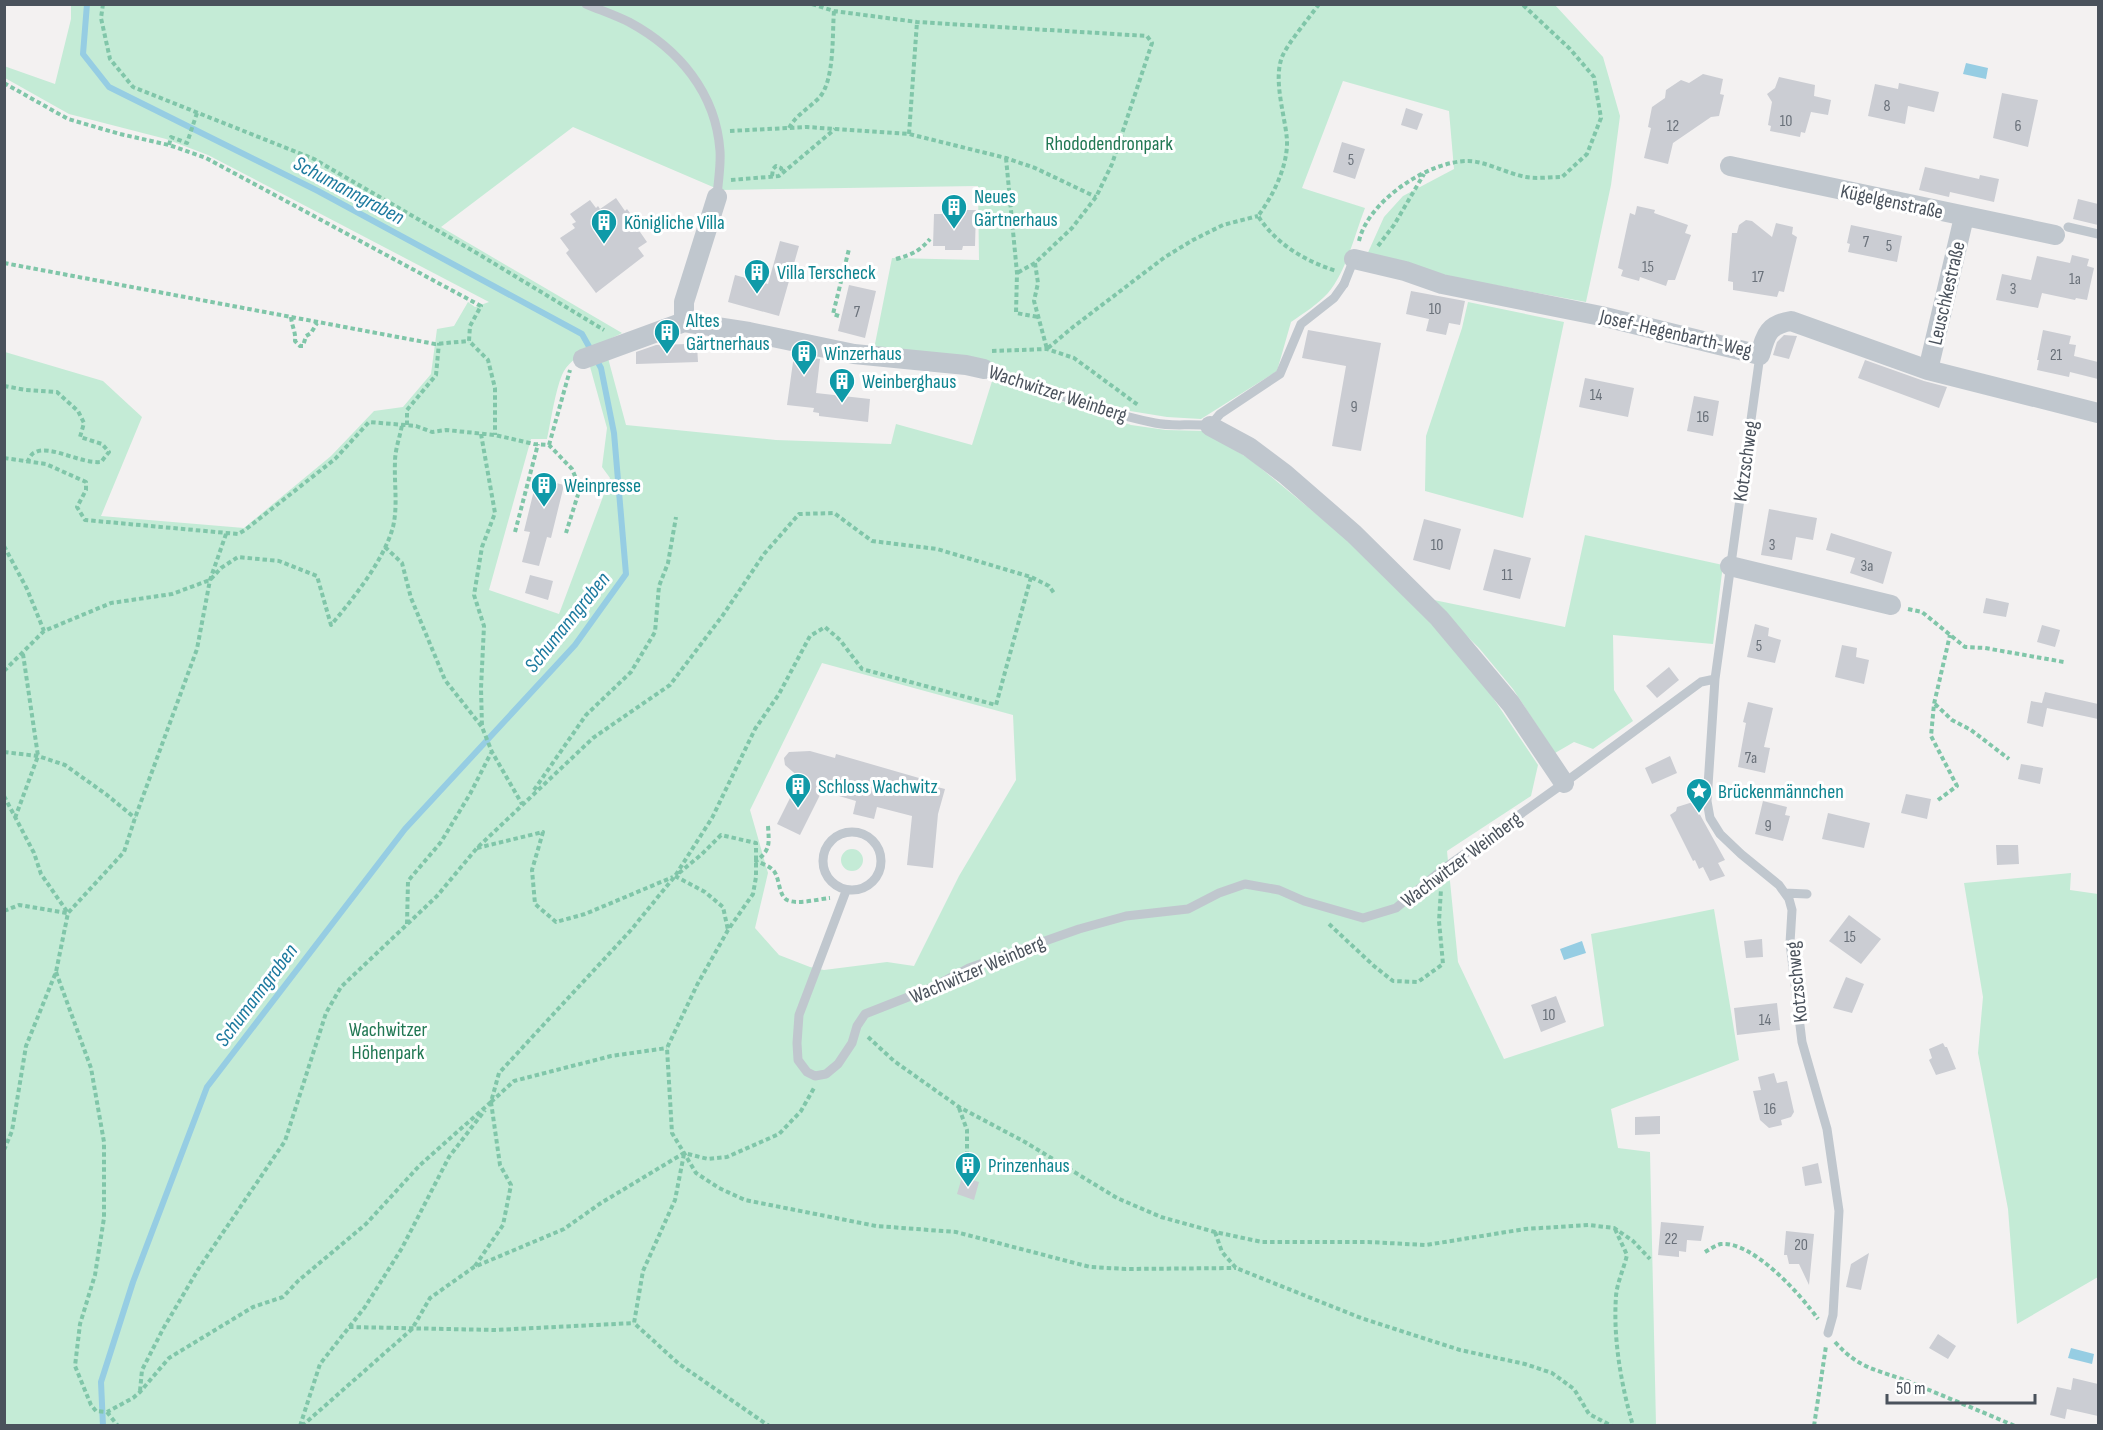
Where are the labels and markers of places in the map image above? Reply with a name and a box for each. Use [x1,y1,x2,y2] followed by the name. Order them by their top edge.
[974,185,1058,232] place label: Neues Gärtnerhaus
[939,192,969,230] building icon: Neues Gärtnerhaus
[589,207,619,245] building icon: Königliche Villa
[624,211,725,235] place label: Königliche Villa
[742,257,772,295] building icon: Villa Terscheck
[777,261,876,285] place label: Villa Terscheck
[685,309,770,356] place label: Altes Gärtnerhaus
[652,317,682,355] building icon: Altes Gärtnerhaus
[789,338,819,376] building icon: Winzerhaus
[824,342,902,366] place label: Winzerhaus
[827,366,857,404] building icon: Weinberghaus
[862,370,956,394] place label: Weinberghaus
[529,470,559,508] building icon: Weinpresse
[564,474,641,498] place label: Weinpresse
[783,771,813,809] building icon: Schloss Wachwitz
[818,775,938,799] place label: Schloss Wachwitz
[1684,776,1714,814] place icon: Brückenmännchen
[1718,780,1844,804] place label: Brückenmännchen
[953,1150,983,1188] building icon: Prinzenhaus
[988,1154,1070,1178] place label: Prinzenhaus

